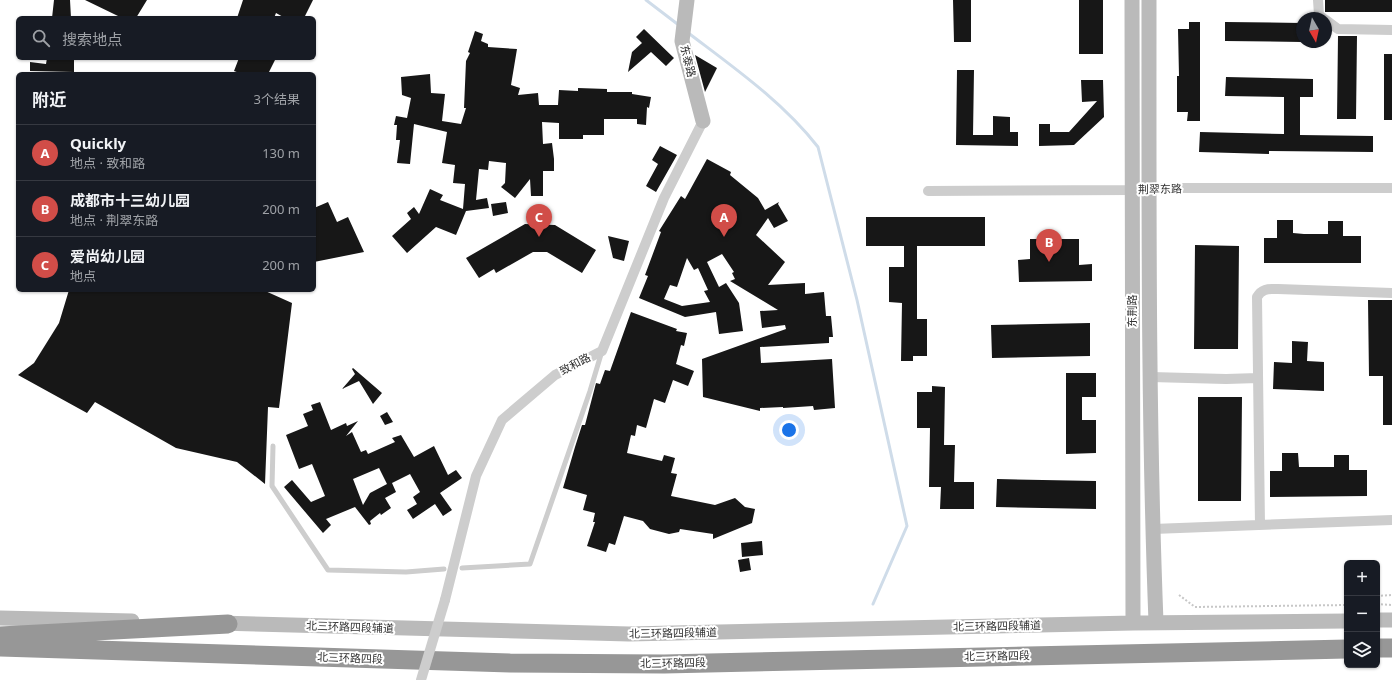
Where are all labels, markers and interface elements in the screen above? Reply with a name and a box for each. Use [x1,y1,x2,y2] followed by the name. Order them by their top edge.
[1296,12,1332,48] north arrow
[16,16,316,60] search box
[30,27,52,49] icon: search
[62,29,122,49] text: 搜索地点
[677,43,700,79] street label: 东泰路
[32,88,66,111] text: 附近
[254,90,300,108] text: 3个结果
[70,133,126,153] text: Quickly
[41,144,50,162] text: A
[262,144,300,162] text: 130 m
[70,154,145,172] text: 地点 · 致和路
[1138,181,1182,196] street label: 荆翠东路
[70,190,190,210] text: 成都市十三幼儿园
[41,200,49,218] text: B
[262,200,300,218] text: 200 m
[526,204,552,237] pin: C
[711,204,737,237] pin: A
[70,211,158,229] text: 地点 · 荆翠东路
[1036,229,1062,262] pin: B
[70,246,145,266] text: 爱尚幼儿园
[41,256,49,274] text: C
[262,256,300,274] text: 200 m
[70,267,96,285] text: 地点
[1124,295,1139,328] street label: 东荆路
[557,349,593,378] street label: 致和路
[779,420,799,440] your location
[1344,560,1380,668] map controls
[1344,560,1380,596] button: +
[1344,596,1380,632] button: −
[306,617,394,636] street label: 北三环路四段辅道
[953,617,1041,634] street label: 北三环路四段辅道
[629,624,717,641] street label: 北三环路四段辅道
[1344,632,1380,668] button: layers
[964,647,1030,664] street label: 北三环路四段
[317,649,383,666] street label: 北三环路四段
[640,654,706,671] street label: 北三环路四段

